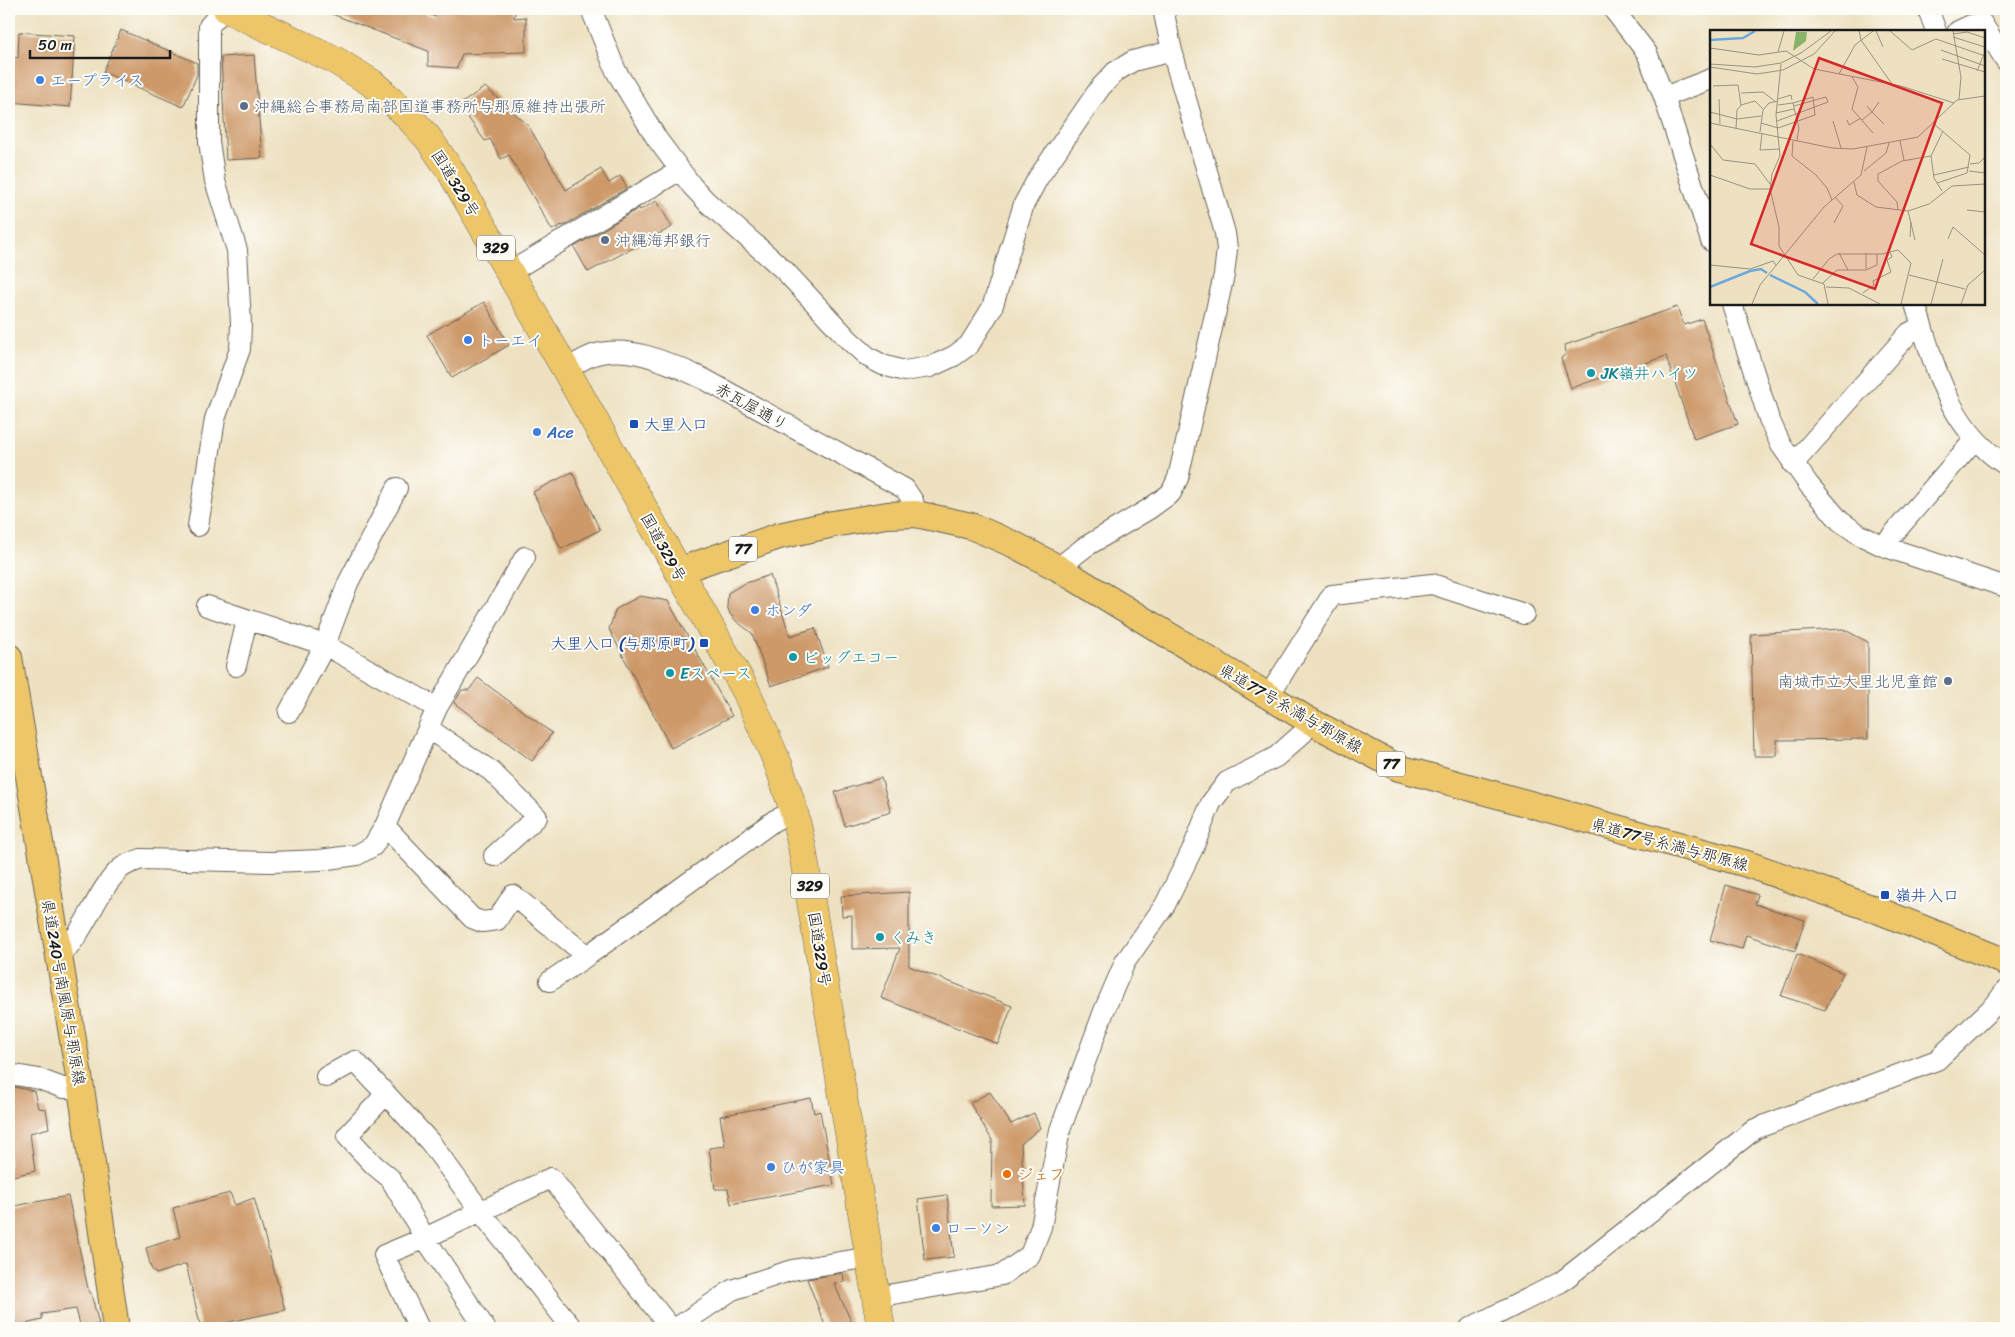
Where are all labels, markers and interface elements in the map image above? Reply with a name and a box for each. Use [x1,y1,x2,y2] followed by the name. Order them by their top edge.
[30,28,170,60] scale bar
[1710,30,1985,305] inset map
[38,32,73,58] text: 50 m
[50,66,144,95] place label: エープライス
[34,74,46,86] marker: エープライス
[254,92,606,121] place label: 沖縄総合事務局南部国道事務所与那原維持出張所
[238,100,250,112] marker: 沖縄総合事務局南部国道事務所与那原維持出張所
[423,143,488,223] street label: 国道329号
[615,226,711,255] place label: 沖縄海邦銀行
[599,234,611,246] marker: 沖縄海邦銀行
[477,236,515,260] road number: 329
[478,326,542,355] place label: トーエイ
[462,334,474,346] marker: トーエイ
[1600,359,1698,388] place label: JK嶺井ハイツ
[1585,367,1597,379] marker: JK嶺井ハイツ
[710,374,794,439] street label: 赤瓦屋通り
[644,410,708,439] place label: 大里入口
[546,418,574,447] place label: Ace
[628,418,640,430] marker: 大里入口
[531,426,543,438] marker: Ace
[632,507,695,587] street label: 国道329号
[729,536,757,562] road number: 77
[765,596,812,625] place label: ホンダ
[749,604,761,616] marker: ホンダ
[551,629,695,658] place label: 大里入口 (与那原町)
[698,637,710,649] marker: 大里入口 (与那原町)
[803,643,899,672] place label: ビッグエコー
[787,651,799,663] marker: ビッグエコー
[1213,655,1368,762] street label: 県道77号糸満与那原線
[680,659,752,688] place label: Eスペース
[664,667,676,679] marker: Eスペース
[1778,667,1938,696] place label: 南城市立大里北児童館
[1942,675,1954,687] marker: 南城市立大里北児童館
[1377,752,1405,776] road number: 77
[1588,809,1752,879] street label: 県道77号糸満与那原線
[791,874,829,898] road number: 329
[1895,881,1959,910] place label: 嶺井入口
[1879,889,1891,901] marker: 嶺井入口
[33,896,94,1088] street label: 県道240号南風原与那原線
[799,909,840,989] street label: 国道329号
[890,923,937,952] place label: くみき
[874,931,886,943] marker: くみき
[781,1153,845,1182] place label: ひが家具
[1017,1160,1065,1189] place label: ジェフ
[765,1161,777,1173] marker: ひが家具
[1001,1168,1013,1180] marker: ジェフ
[946,1214,1010,1243] place label: ローソン
[930,1222,942,1234] marker: ローソン

